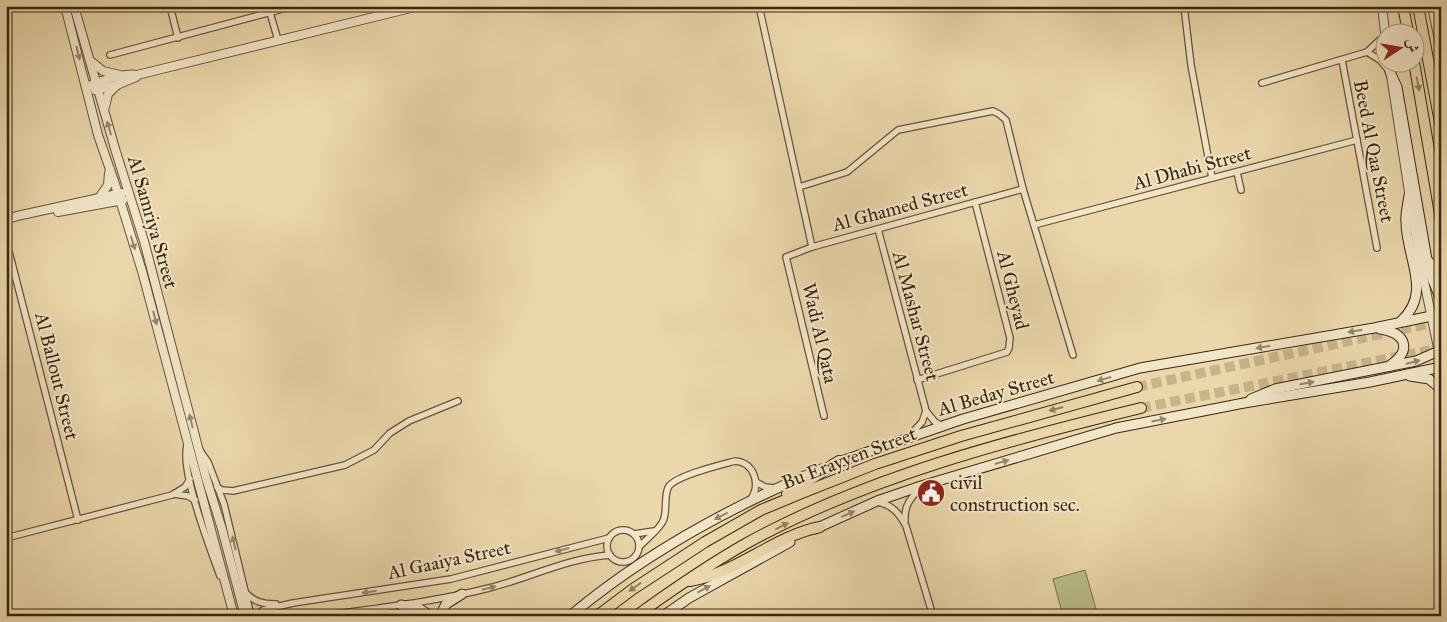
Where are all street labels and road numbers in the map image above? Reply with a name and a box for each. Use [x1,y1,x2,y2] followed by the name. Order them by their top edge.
[1349,78,1399,225] street label: Beed Al Qaa Street
[1130,141,1254,195] street label: Al Dhabi Street
[123,152,183,291] street label: Al Samriya Street
[829,178,970,236] street label: Al Ghamed Street
[992,247,1034,332] street label: Al Gheyad
[887,248,944,384] street label: Al Mashar Street
[797,281,843,386] street label: Wadi Al Qata
[30,309,84,442] street label: Al Ballout Street
[934,365,1057,421] street label: Al Beday Street
[778,422,920,494] street label: Bu Erayyen Street
[384,536,513,584] street label: Al Gaaiya Street

